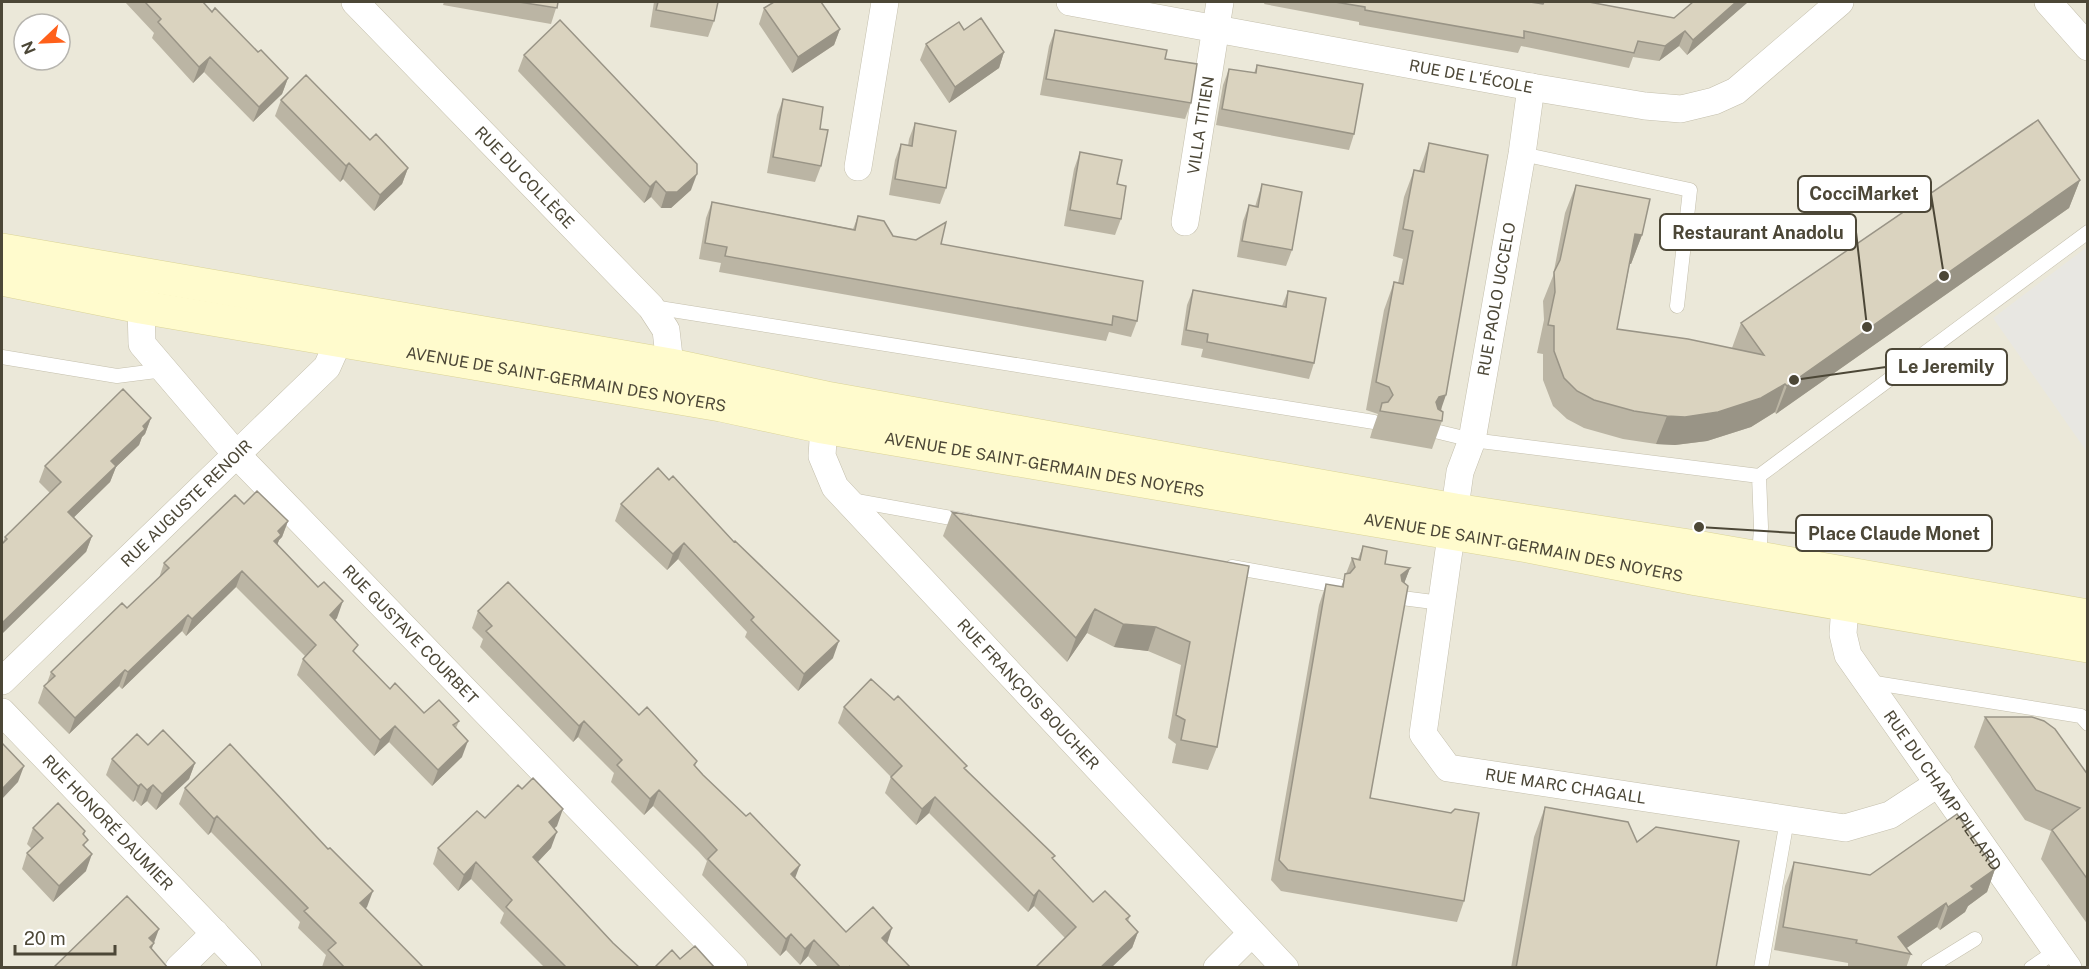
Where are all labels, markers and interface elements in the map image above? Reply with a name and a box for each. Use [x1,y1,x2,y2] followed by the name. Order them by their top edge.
[12,12,72,72] north arrow
[17,38,40,57] text: N
[1408,56,1535,97] street label: RUE DE L'ÉCOLE
[1184,75,1218,176] street label: VILLA TITIEN
[471,123,578,232] street label: RUE DU COLLÈGE
[1798,176,1931,212] callout: CocciMarket
[1809,183,1919,204] text: CocciMarket
[1660,214,1856,250] callout: Restaurant Anadolu
[1474,221,1519,377] street label: RUE PAOLO UCCELO
[1672,222,1844,243] text: Restaurant Anadolu
[405,343,728,416] street label: AVENUE DE SAINT-GERMAIN DES NOYERS
[1886,349,2007,385] callout: Le Jeremily
[1898,356,1994,377] text: Le Jeremily
[883,429,1206,501] street label: AVENUE DE SAINT-GERMAIN DES NOYERS
[117,436,256,571] street label: RUE AUGUSTE RENOIR
[1362,509,1685,586] street label: AVENUE DE SAINT-GERMAIN DES NOYERS
[1796,515,1992,551] callout: Place Claude Monet
[1808,523,1980,544] text: Place Claude Monet
[339,561,482,708] street label: RUE GUSTAVE COURBET
[953,615,1103,773] street label: RUE FRANÇOIS BOUCHER
[1880,707,2005,874] street label: RUE DU CHAMP PILLARD
[38,751,177,894] street label: RUE HONORÉ DAUMIER
[1484,765,1647,808] street label: RUE MARC CHAGALL
[15,918,116,956] scale bar
[24,928,66,949] text: 20 m

